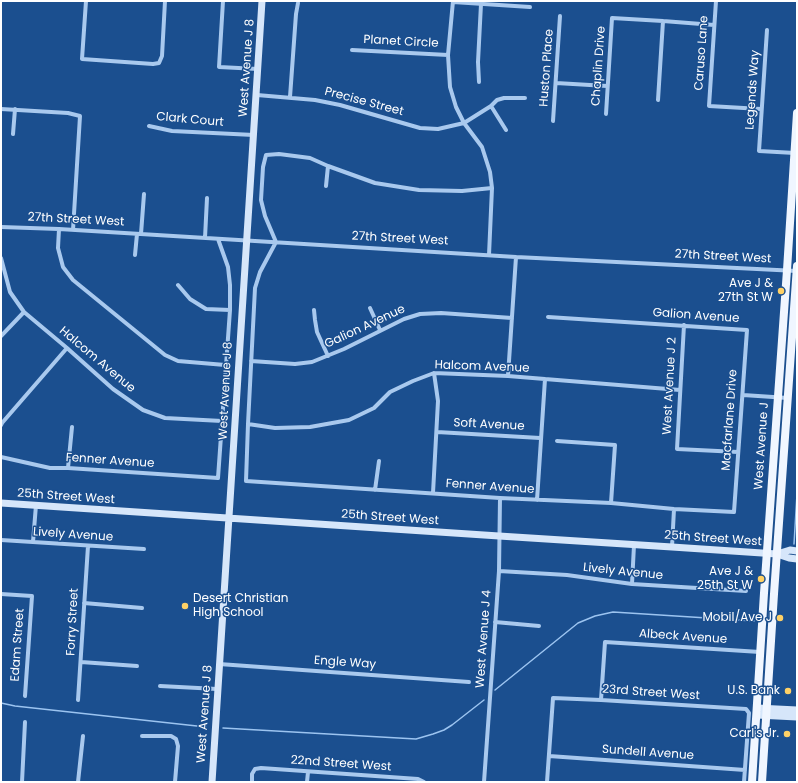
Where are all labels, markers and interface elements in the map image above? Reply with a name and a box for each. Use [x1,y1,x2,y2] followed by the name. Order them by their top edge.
[692,15,712,91] street label: Caruso Lane
[236,18,258,118] street label: West Avenue J 8
[589,26,609,106] street label: Chaplin Drive
[537,29,557,107] street label: Huston Place
[363,33,439,51] street label: Planet Circle
[743,50,763,130] street label: Legends Way
[323,85,405,119] street label: Precise Street
[156,110,224,130] street label: Clark Court
[27,210,125,230] street label: 27th Street West
[351,229,449,249] street label: 27th Street West
[674,247,772,267] street label: 27th Street West
[718,277,773,305] place label: Ave J & 27th St W
[776,286,786,296] marker: Ave J & 27th St W
[323,302,407,352] street label: Galion Avenue
[652,306,740,326] street label: Galion Avenue
[56,324,138,396] street label: Halcom Avenue
[660,337,680,435] street label: West Avenue J 2
[216,341,236,441] street label: West Avenue J 8
[434,358,530,376] street label: Halcom Avenue
[719,369,741,471] street label: Macfarlane Drive
[752,402,772,490] street label: West Avenue J
[453,416,525,434] street label: Soft Avenue
[65,451,155,471] street label: Fenner Avenue
[445,477,535,497] street label: Fenner Avenue
[17,486,115,508] street label: 25th Street West
[341,507,439,529] street label: 25th Street West
[32,525,114,545] street label: Lively Avenue
[664,528,762,550] street label: 25th Street West
[582,561,664,583] street label: Lively Avenue
[697,565,753,593] place label: Ave J & 25th St W
[756,574,766,584] marker: Ave J & 25th St W
[64,588,82,656] street label: Forry Street
[473,589,495,689] street label: West Avenue J 4
[193,592,288,620] place label: Desert Christian High School
[180,601,190,611] marker: Desert Christian High School
[8,608,28,682] street label: Edam Street
[702,611,772,625] place label: Mobil/Ave J
[775,613,785,623] marker: Mobil/Ave J
[638,627,728,647] street label: Albeck Avenue
[314,654,376,672] street label: Engle Way
[194,664,216,764] street label: West Avenue J 8
[602,682,700,704] street label: 23rd Street West
[727,684,780,698] place label: U.S. Bank
[783,686,793,696] marker: U.S. Bank
[729,727,779,741] place label: Carl's Jr.
[782,729,792,739] marker: Carl's Jr.
[602,743,694,763] street label: Sundell Avenue
[290,753,392,775] street label: 22nd Street West

